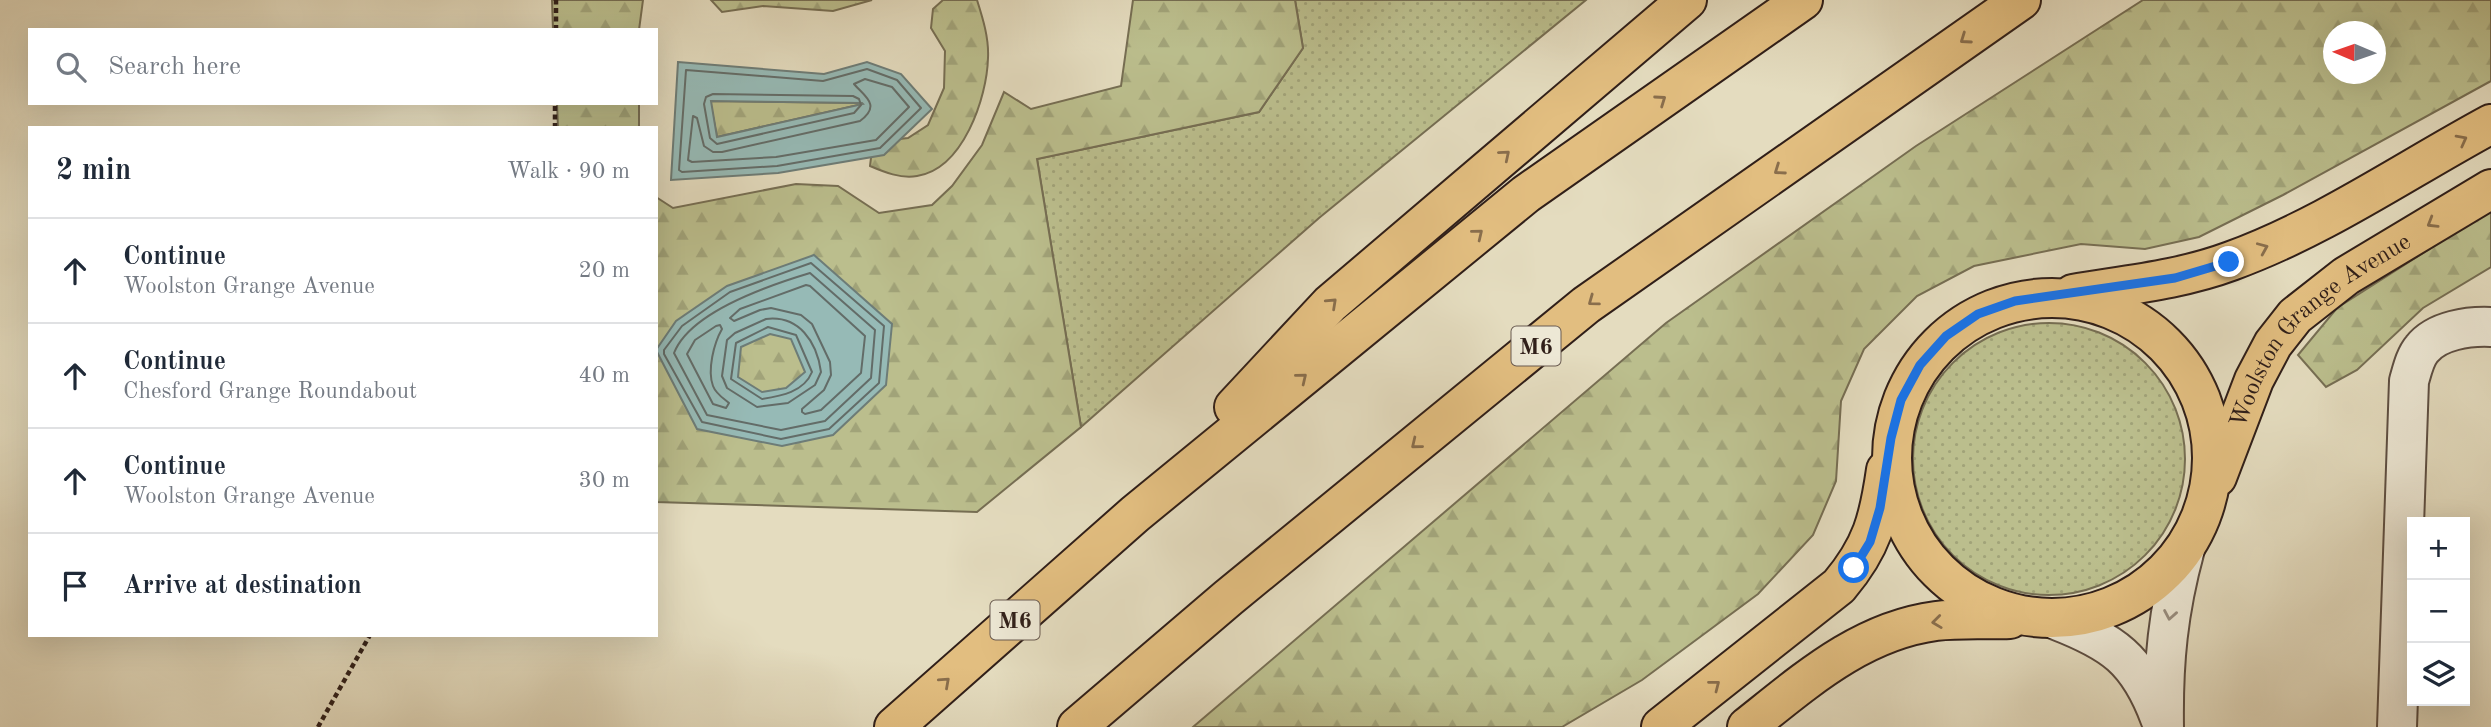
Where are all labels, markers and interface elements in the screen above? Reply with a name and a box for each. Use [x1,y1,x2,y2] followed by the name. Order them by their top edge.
[2323,21,2386,84] north arrow
[28,28,658,105] search box
[1960,31,1973,43] one-way arrow
[52,48,90,86] icon: search
[108,54,241,80] text: Search here
[1653,95,1666,108] one-way arrow
[2455,134,2468,148] one-way arrow
[1497,151,1510,163] one-way arrow
[56,156,131,186] text: 2 min
[507,160,630,183] text: Walk · 90 m
[1774,162,1787,174] one-way arrow
[2427,215,2440,228] one-way arrow
[1469,230,1482,242] one-way arrow
[2227,230,2415,431] street label: Woolston Grange Avenue
[2256,242,2268,256] one-way arrow
[123,244,226,270] text: Continue
[2213,246,2244,277] route end
[56,252,94,290] icon: ahead
[579,259,630,282] text: 20 m
[123,275,375,298] text: Woolston Grange Avenue
[1588,292,1600,305] one-way arrow
[1324,299,1337,311] one-way arrow
[1512,326,1560,366] road number: M6
[123,349,226,375] text: Continue
[56,357,94,395] icon: ahead
[579,364,630,387] text: 40 m
[1293,374,1306,386] one-way arrow
[123,380,417,403] text: Chesford Grange Roundabout
[1411,436,1424,448] one-way arrow
[123,454,226,480] text: Continue
[56,462,94,500] icon: ahead
[579,469,630,492] text: 30 m
[123,485,375,508] text: Woolston Grange Avenue
[2407,517,2470,706] map controls
[2407,517,2470,580] button: +
[1838,552,1869,583] route start
[56,567,94,605] icon: arrive
[123,573,362,599] text: Arrive at destination
[2407,580,2470,643] button: −
[990,600,1040,640] road number: M6
[2163,609,2178,621] one-way arrow
[1932,615,1943,630] one-way arrow
[2407,643,2470,706] button: layers
[937,678,950,690] one-way arrow
[1707,680,1719,693] one-way arrow

